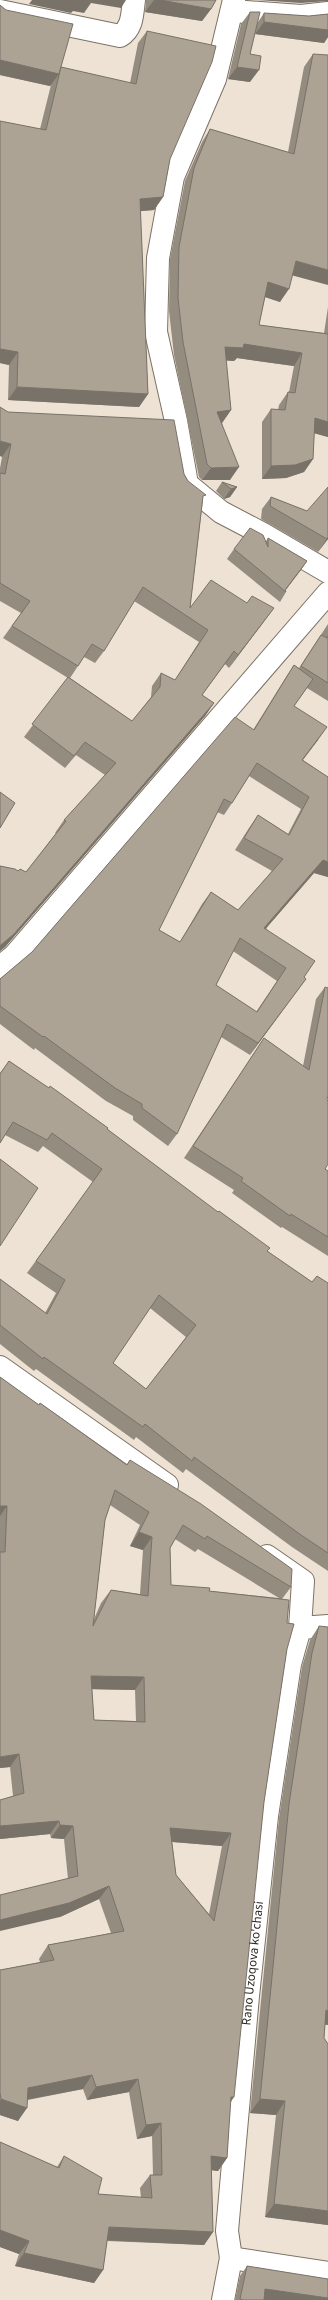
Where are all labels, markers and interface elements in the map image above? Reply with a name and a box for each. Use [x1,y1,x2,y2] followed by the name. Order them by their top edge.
[237,1900,268,2026] street label: Rano Uzoqova ko'chasi

